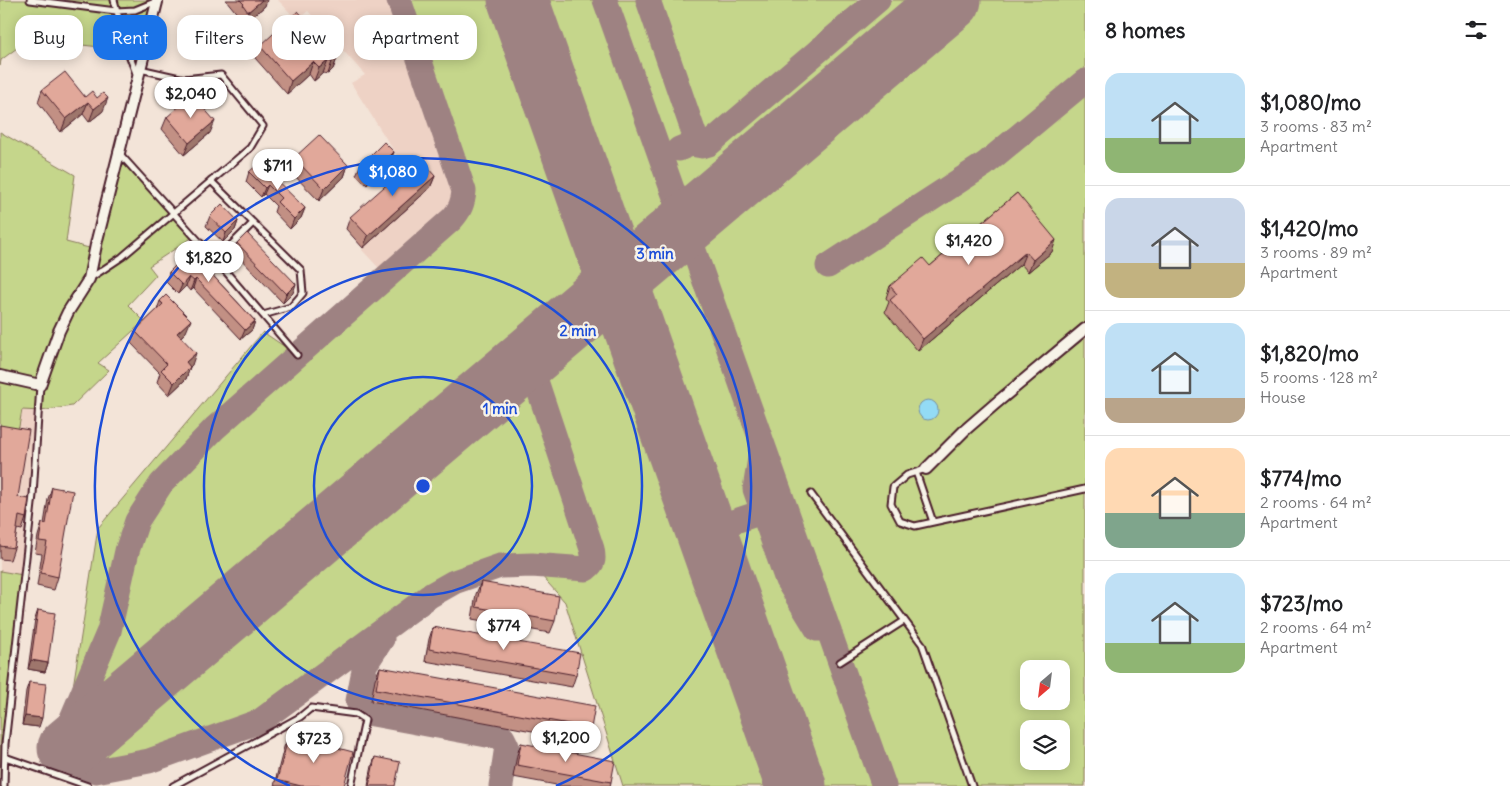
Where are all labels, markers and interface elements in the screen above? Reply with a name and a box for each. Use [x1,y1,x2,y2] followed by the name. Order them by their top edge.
[15,15,83,60] chip: Buy
[93,15,167,60] chip: Rent
[177,15,262,60] chip: Filters
[272,15,344,60] chip: New
[354,15,477,60] chip: Apartment
[1462,16,1490,44] icon: filters
[1105,17,1185,44] text: 8 homes
[150,76,232,119] pin: $2,040
[165,83,217,103] text: $2,040
[1260,89,1361,116] text: $1,080/mo
[1145,93,1205,153] icon: home
[1260,116,1372,136] text: 3 rooms · 83 m²
[1260,136,1338,156] text: Apartment
[248,148,308,191] pin: $711
[352,154,434,197] pin: $1,080
[263,155,293,175] text: $711
[369,161,417,181] text: $1,080
[1260,215,1358,242] text: $1,420/mo
[1145,218,1205,278] icon: home
[928,224,1010,266] pin: $1,420
[946,230,992,250] text: $1,420
[168,240,250,283] pin: $1,820
[1260,242,1372,262] text: 3 rooms · 89 m²
[636,244,674,263] text: 3 min
[186,247,232,267] text: $1,820
[1260,262,1338,282] text: Apartment
[560,321,597,340] text: 2 min
[1260,340,1359,367] text: $1,820/mo
[1145,343,1205,403] icon: home
[1260,367,1378,387] text: 5 rooms · 128 m²
[1260,387,1306,407] text: House
[483,399,518,418] text: 1 min
[1260,465,1341,492] text: $774/mo
[1145,468,1205,528] icon: home
[414,477,432,495] centre of rings
[1260,492,1372,512] text: 2 rooms · 64 m²
[1260,512,1338,532] text: Apartment
[1260,590,1343,617] text: $723/mo
[1145,593,1205,653] icon: home
[474,608,534,651] pin: $774
[487,615,521,635] text: $774
[1260,617,1372,637] text: 2 rooms · 64 m²
[1260,637,1338,657] text: Apartment
[1020,660,1070,710] north arrow
[1020,660,1070,770] map controls
[525,720,607,763] pin: $1,200
[1020,720,1070,770] button: layers
[284,722,344,764] pin: $723
[542,727,590,747] text: $1,200
[297,728,331,748] text: $723

